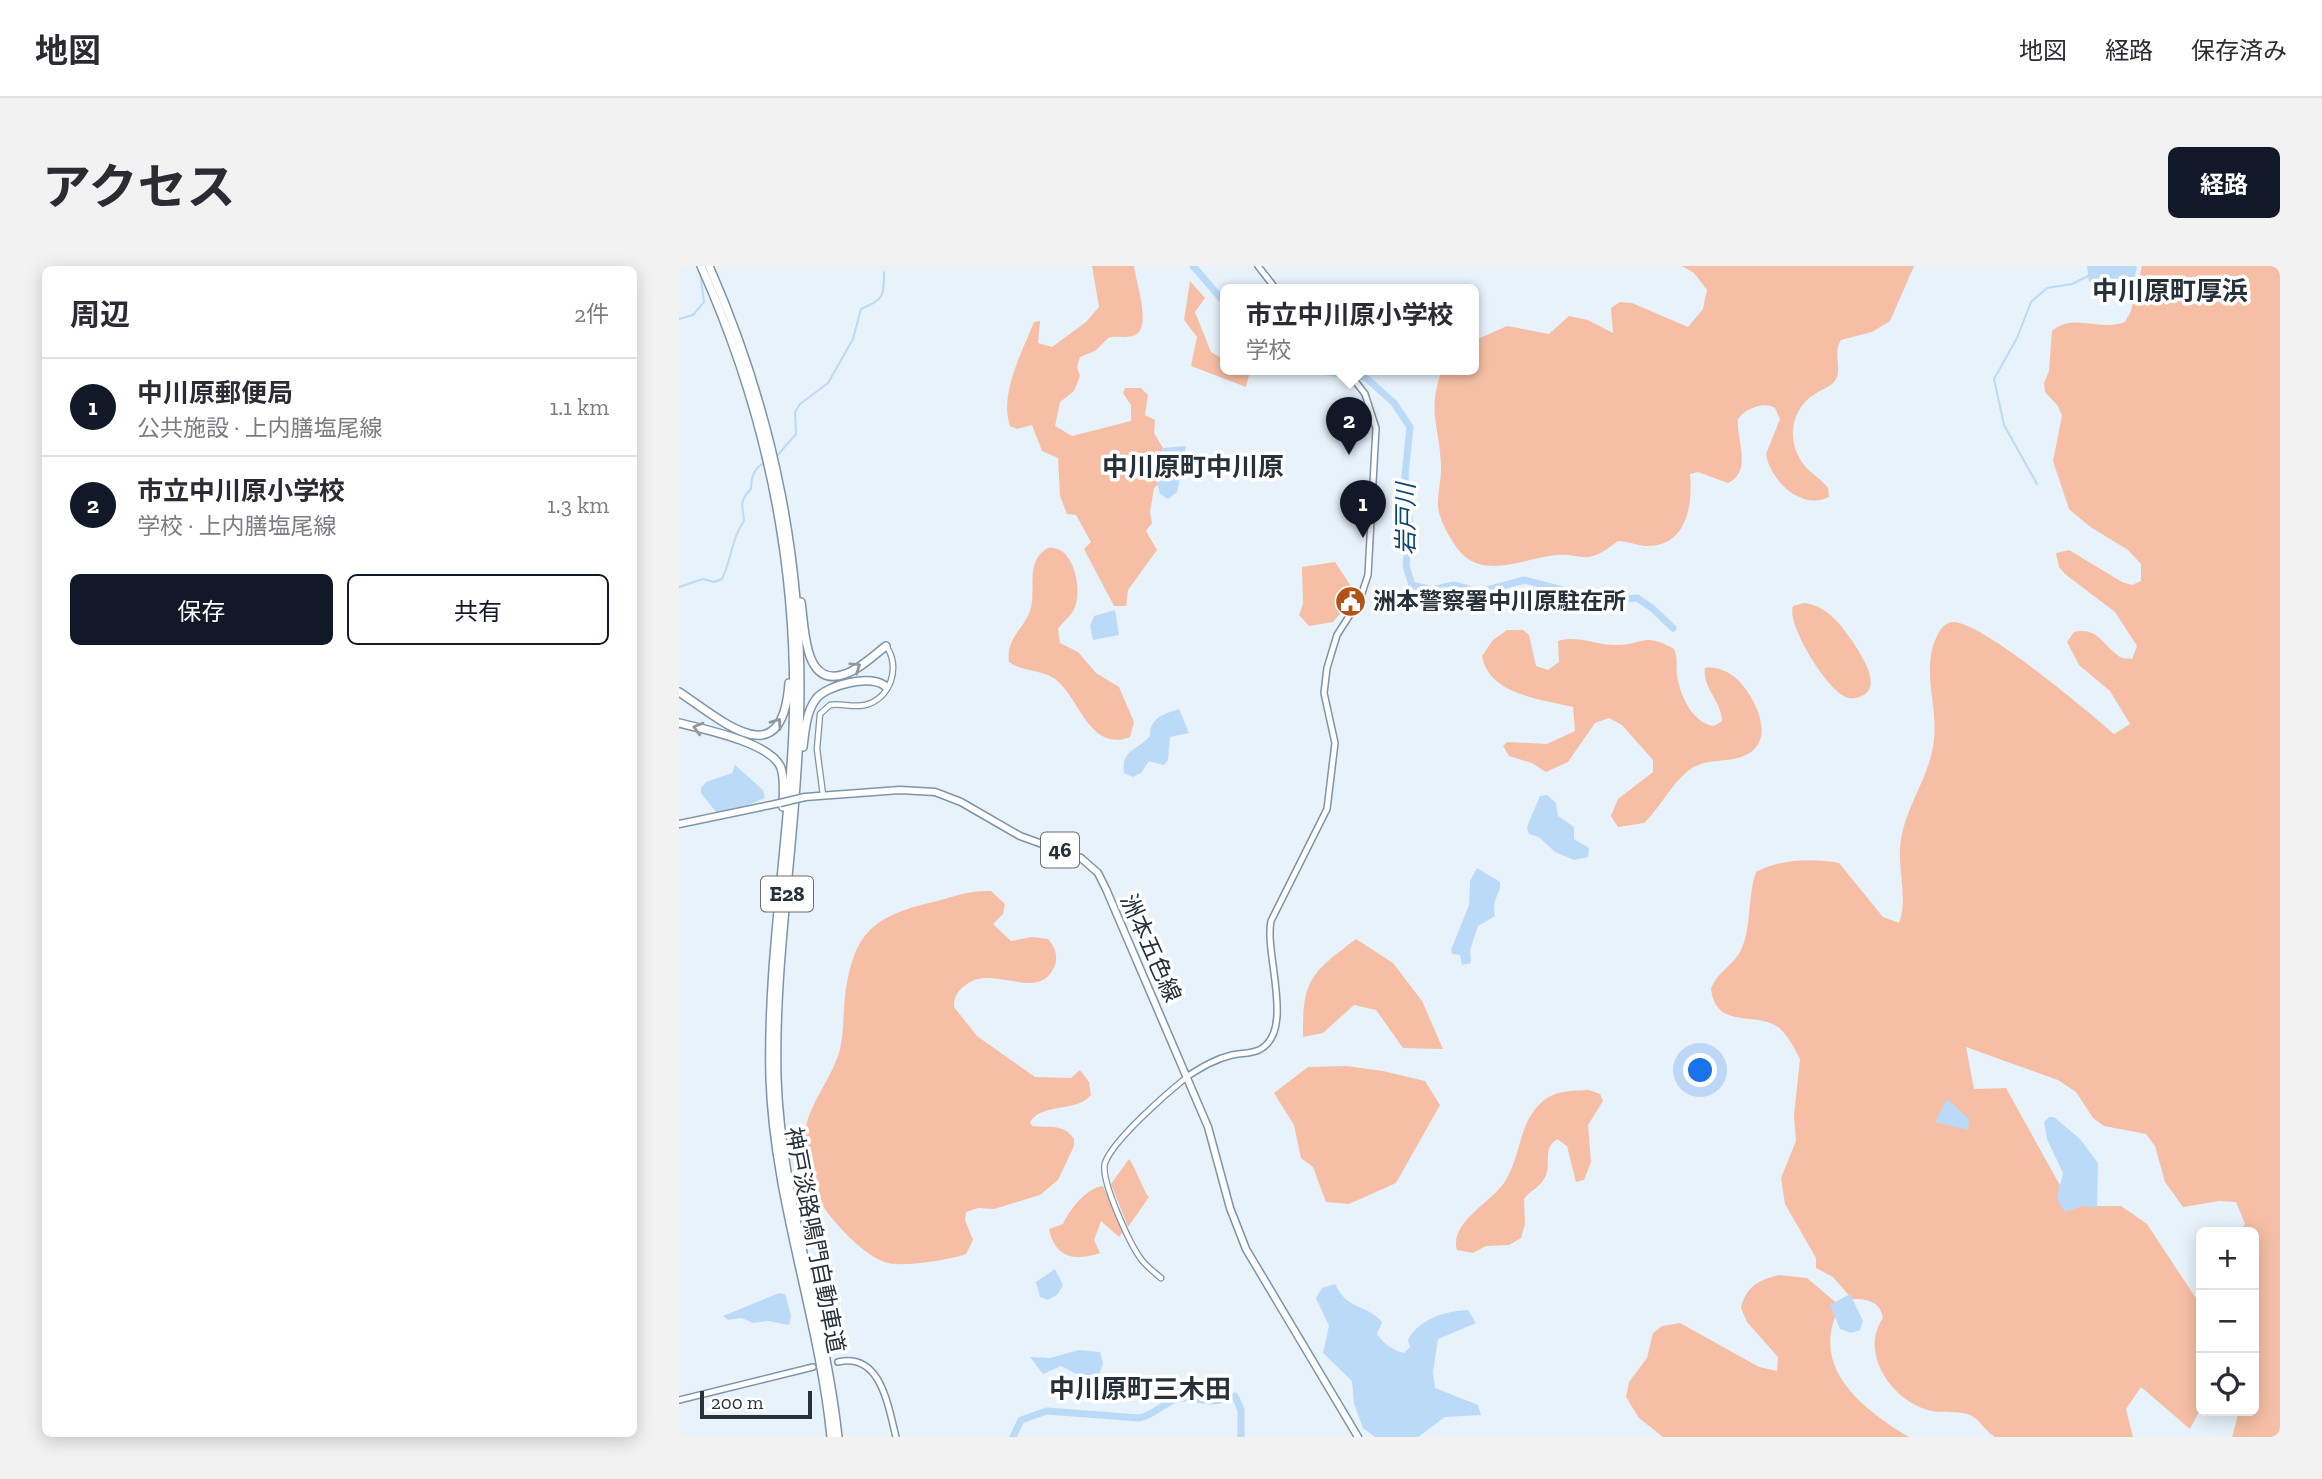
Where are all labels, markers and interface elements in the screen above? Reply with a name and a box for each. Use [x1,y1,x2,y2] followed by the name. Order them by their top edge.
[35,31,101,70] text: 地図
[2019,36,2067,65] text: 地図
[2105,36,2153,65] text: 経路
[2191,36,2287,65] text: 保存済み
[2168,147,2280,218] button: 経路
[42,158,236,217] text: アクセス
[2092,275,2248,307] district label: 中川原町厚浜
[1220,284,1479,375] popup
[70,297,130,333] text: 周辺
[1245,299,1454,331] text: 市立中川原小学校
[574,300,609,328] text: 2件
[1245,336,1291,364] text: 学校
[137,377,293,409] text: 中川原郵便局
[88,393,98,421] text: 1
[549,393,609,421] text: 1.1 km
[1326,397,1372,455] pin: 2
[137,414,382,442] text: 公共施設 · 上内膳塩尾線
[1102,451,1284,483] district label: 中川原町中川原
[137,475,345,507] text: 市立中川原小学校
[1340,480,1386,538] pin: 1
[1391,480,1420,555] water label: 岩戸川
[87,491,99,519] text: 2
[547,491,609,519] text: 1.3 km
[137,512,336,540] text: 学校 · 上内膳塩尾線
[70,574,333,645] button: 保存
[347,574,609,645] button: 共有
[1333,584,1367,618] public building icon: 洲本警察署中川原駐在所
[1373,587,1626,615] place label: 洲本警察署中川原駐在所
[848,662,861,675] one-way arrow
[769,719,781,731] one-way arrow
[692,721,704,736] one-way arrow
[1041,832,1079,868] road number: 46
[761,876,813,912] road number: E28
[1115,890,1187,1006] street label: 洲本五色線
[1683,1053,1717,1087] your location
[779,1124,851,1356] street label: 神戸淡路鳴門自動車道
[2196,1227,2259,1416] map controls
[2196,1227,2259,1290] button: +
[2196,1290,2259,1353] button: −
[2196,1353,2259,1416] button: locate
[1049,1373,1231,1405] district label: 中川原町三木田
[700,1388,812,1420] scale bar
[711,1391,763,1414] text: 200 m

